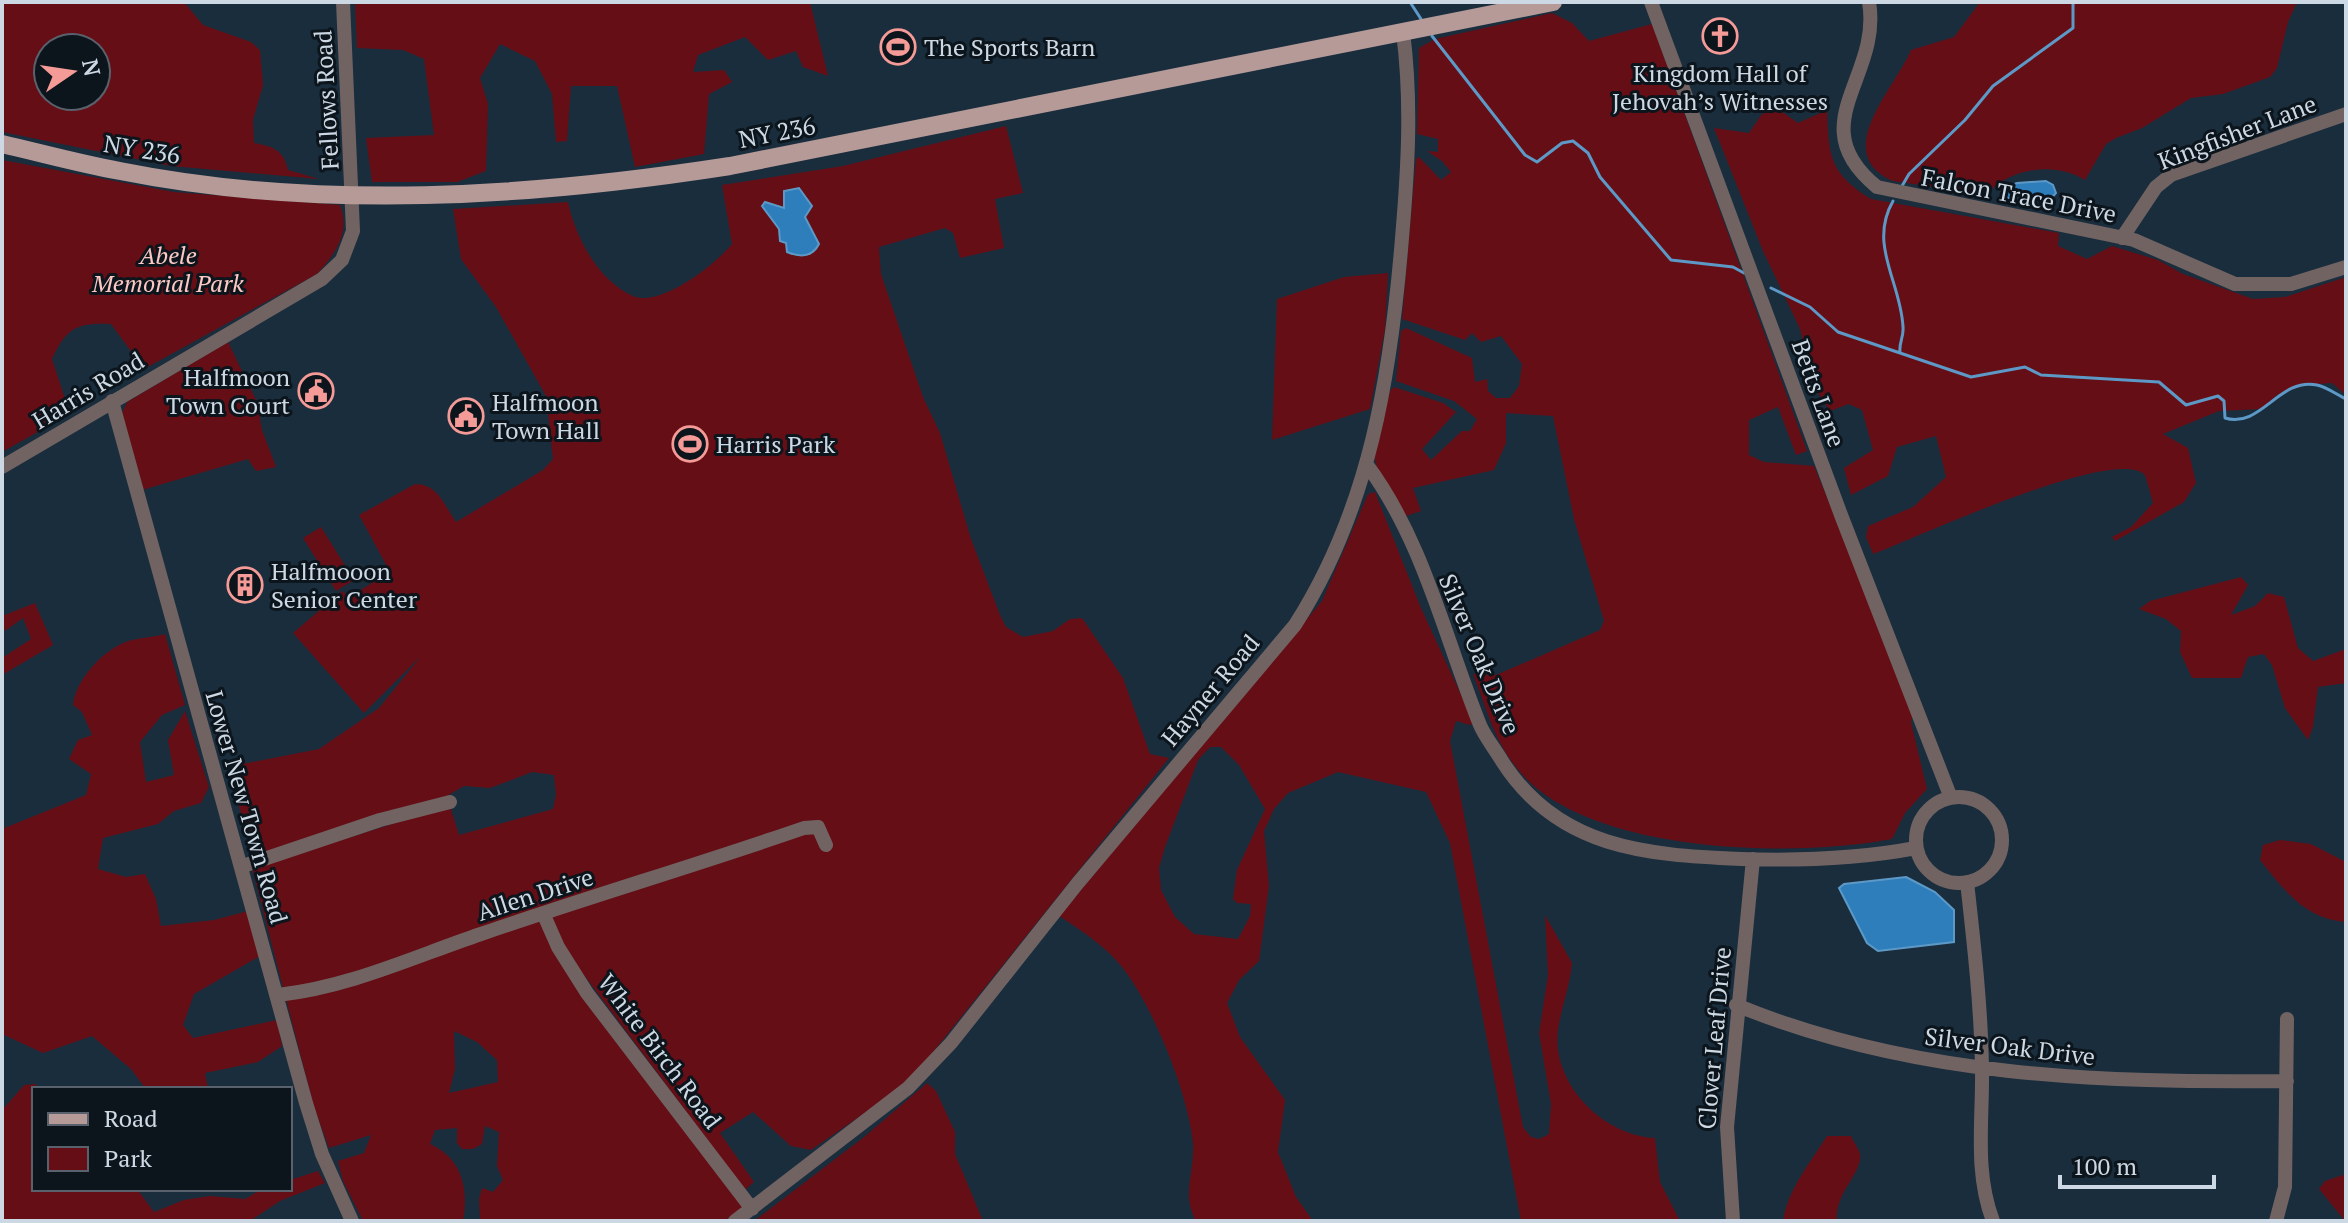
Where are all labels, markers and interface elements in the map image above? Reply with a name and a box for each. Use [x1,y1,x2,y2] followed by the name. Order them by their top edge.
[1701,17,1739,55] church icon: Kingdom Hall of Jehovah’s Witnesses
[879,28,917,66] sports icon: The Sports Barn
[306,29,346,171] street label: Fellows Road
[924,31,1095,63] place label: The Sports Barn
[32,32,112,112] north arrow
[76,56,108,79] text: N
[1612,57,1828,117] place label: Kingdom Hall of Jehovah’s Witnesses
[2153,87,2321,177] street label: Kingfisher Lane
[736,109,818,155] street label: NY 236
[101,127,183,171] street label: NY 236
[1919,160,2119,230] street label: Falcon Trace Drive
[91,239,244,299] park label: Abele Memorial Park
[1785,335,1853,451] street label: Betts Lane
[26,344,150,436] street label: Harris Road
[166,361,290,421] place label: Halfmoon Town Court
[297,372,335,410] public building icon: Halfmoon Town Court
[492,386,600,446] place label: Halfmoon Town Hall
[447,397,485,435] public building icon: Halfmoon Town Hall
[671,425,709,463] sports icon: Harris Park
[716,428,836,460] place label: Harris Park
[271,555,418,615] place label: Halfmooon Senior Center
[226,566,264,604] building icon: Halfmooon Senior Center
[1432,569,1528,739] street label: Silver Oak Drive
[1154,627,1266,753] street label: Hayner Road
[198,687,296,927] street label: Lower New Town Road
[473,860,597,928] street label: Allen Drive
[1690,945,1738,1131] street label: Clover Leaf Drive
[591,967,729,1135] street label: White Birch Road
[1923,1020,2097,1072] street label: Silver Oak Drive
[32,1087,292,1191] legend
[104,1102,158,1134] text: Road
[2060,1139,2214,1189] scale bar
[104,1142,153,1174] text: Park
[2072,1150,2137,1182] text: 100 m

